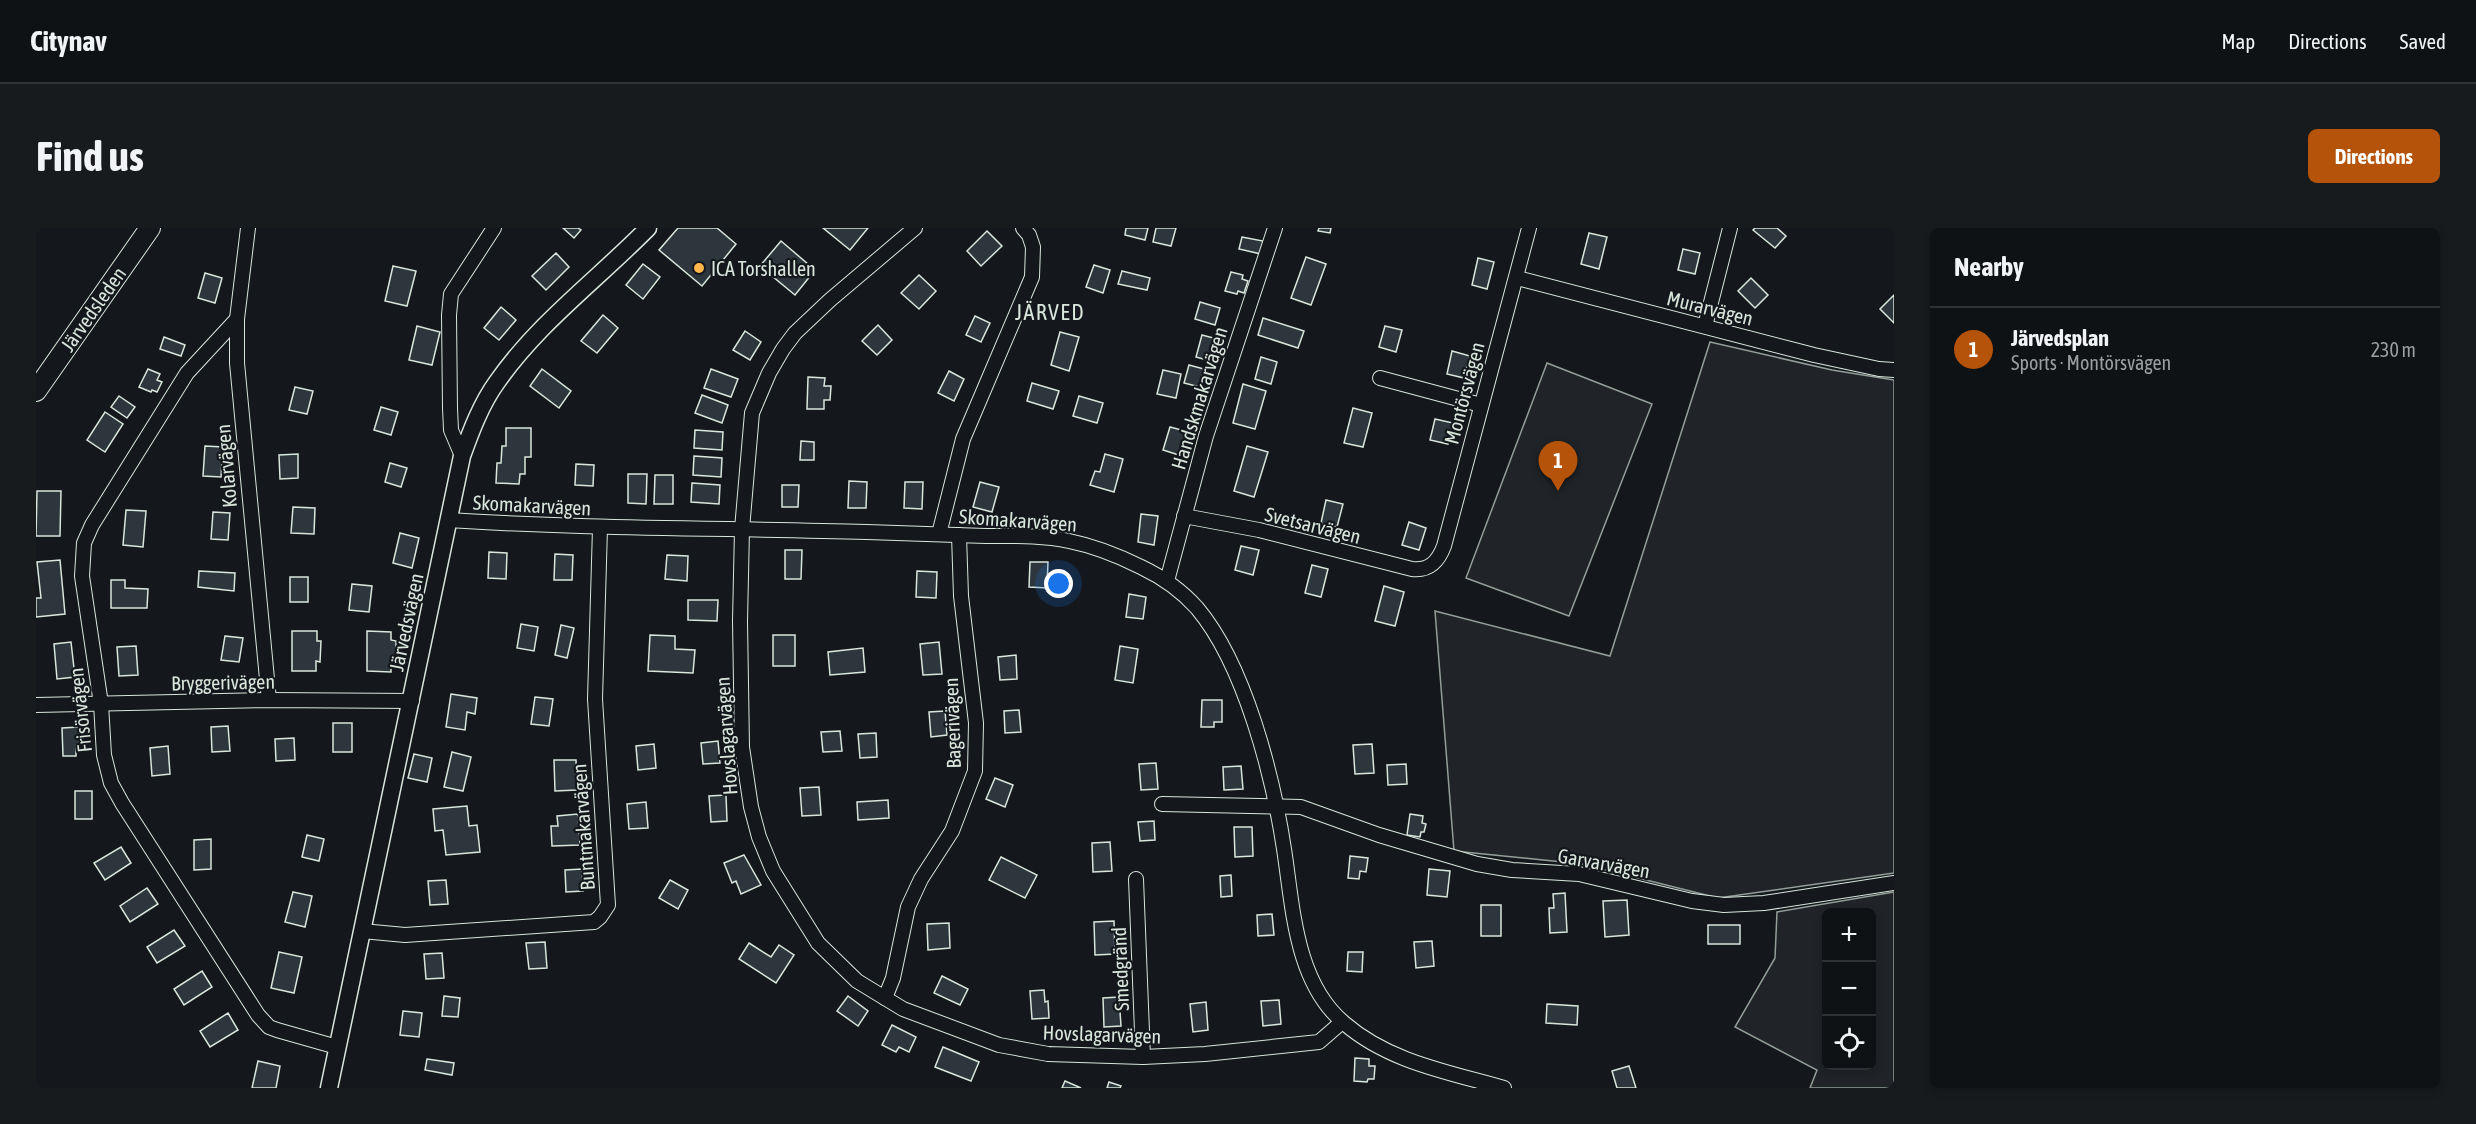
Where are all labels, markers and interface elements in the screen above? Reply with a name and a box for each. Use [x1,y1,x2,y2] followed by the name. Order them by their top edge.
[30,25,107,57] text: Citynav
[2221,29,2255,53] text: Map
[2288,29,2367,53] text: Directions
[2400,29,2446,53] text: Saved
[2308,129,2440,183] button: Directions
[36,132,144,180] text: Find us
[1954,252,2024,282] text: Nearby
[711,257,816,280] place label: ICA Torshallen
[692,261,706,275] marker: ICA Torshallen
[56,262,130,356] street label: Järvedsleden
[1664,286,1756,330] street label: Murarvägen
[1015,299,1085,325] district label: JÄRVED
[1166,324,1232,472] street label: Handskmakarvägen
[2011,325,2109,351] text: Järvedsplan
[1969,338,1978,361] text: 1
[2371,338,2416,361] text: 230 m
[1439,339,1489,447] street label: Montörsvägen
[2011,351,2171,374] text: Sports · Montörsvägen
[211,423,241,509] street label: Kolarvägen
[1538,442,1577,491] pin: 1
[472,490,592,520] street label: Skomakarvägen
[1263,502,1363,548] street label: Svetsarvägen
[958,504,1078,536] street label: Skomakarvägen
[1044,569,1073,598] your location
[384,571,428,673] street label: Järvedsvägen
[64,667,96,753] street label: Frisörvägen
[171,670,275,694] street label: Bryggerivägen
[710,676,742,796] street label: Hovslagarvägen
[939,677,965,769] street label: Bagerivägen
[567,763,599,891] street label: Buntmakarvägen
[1556,844,1652,882] street label: Garvarvägen
[1822,908,1876,1070] map controls
[1822,908,1876,962] button: +
[1107,927,1133,1011] street label: Smedgränd
[1822,962,1876,1016] button: −
[1822,1016,1876,1070] button: locate
[1042,1020,1162,1048] street label: Hovslagarvägen

